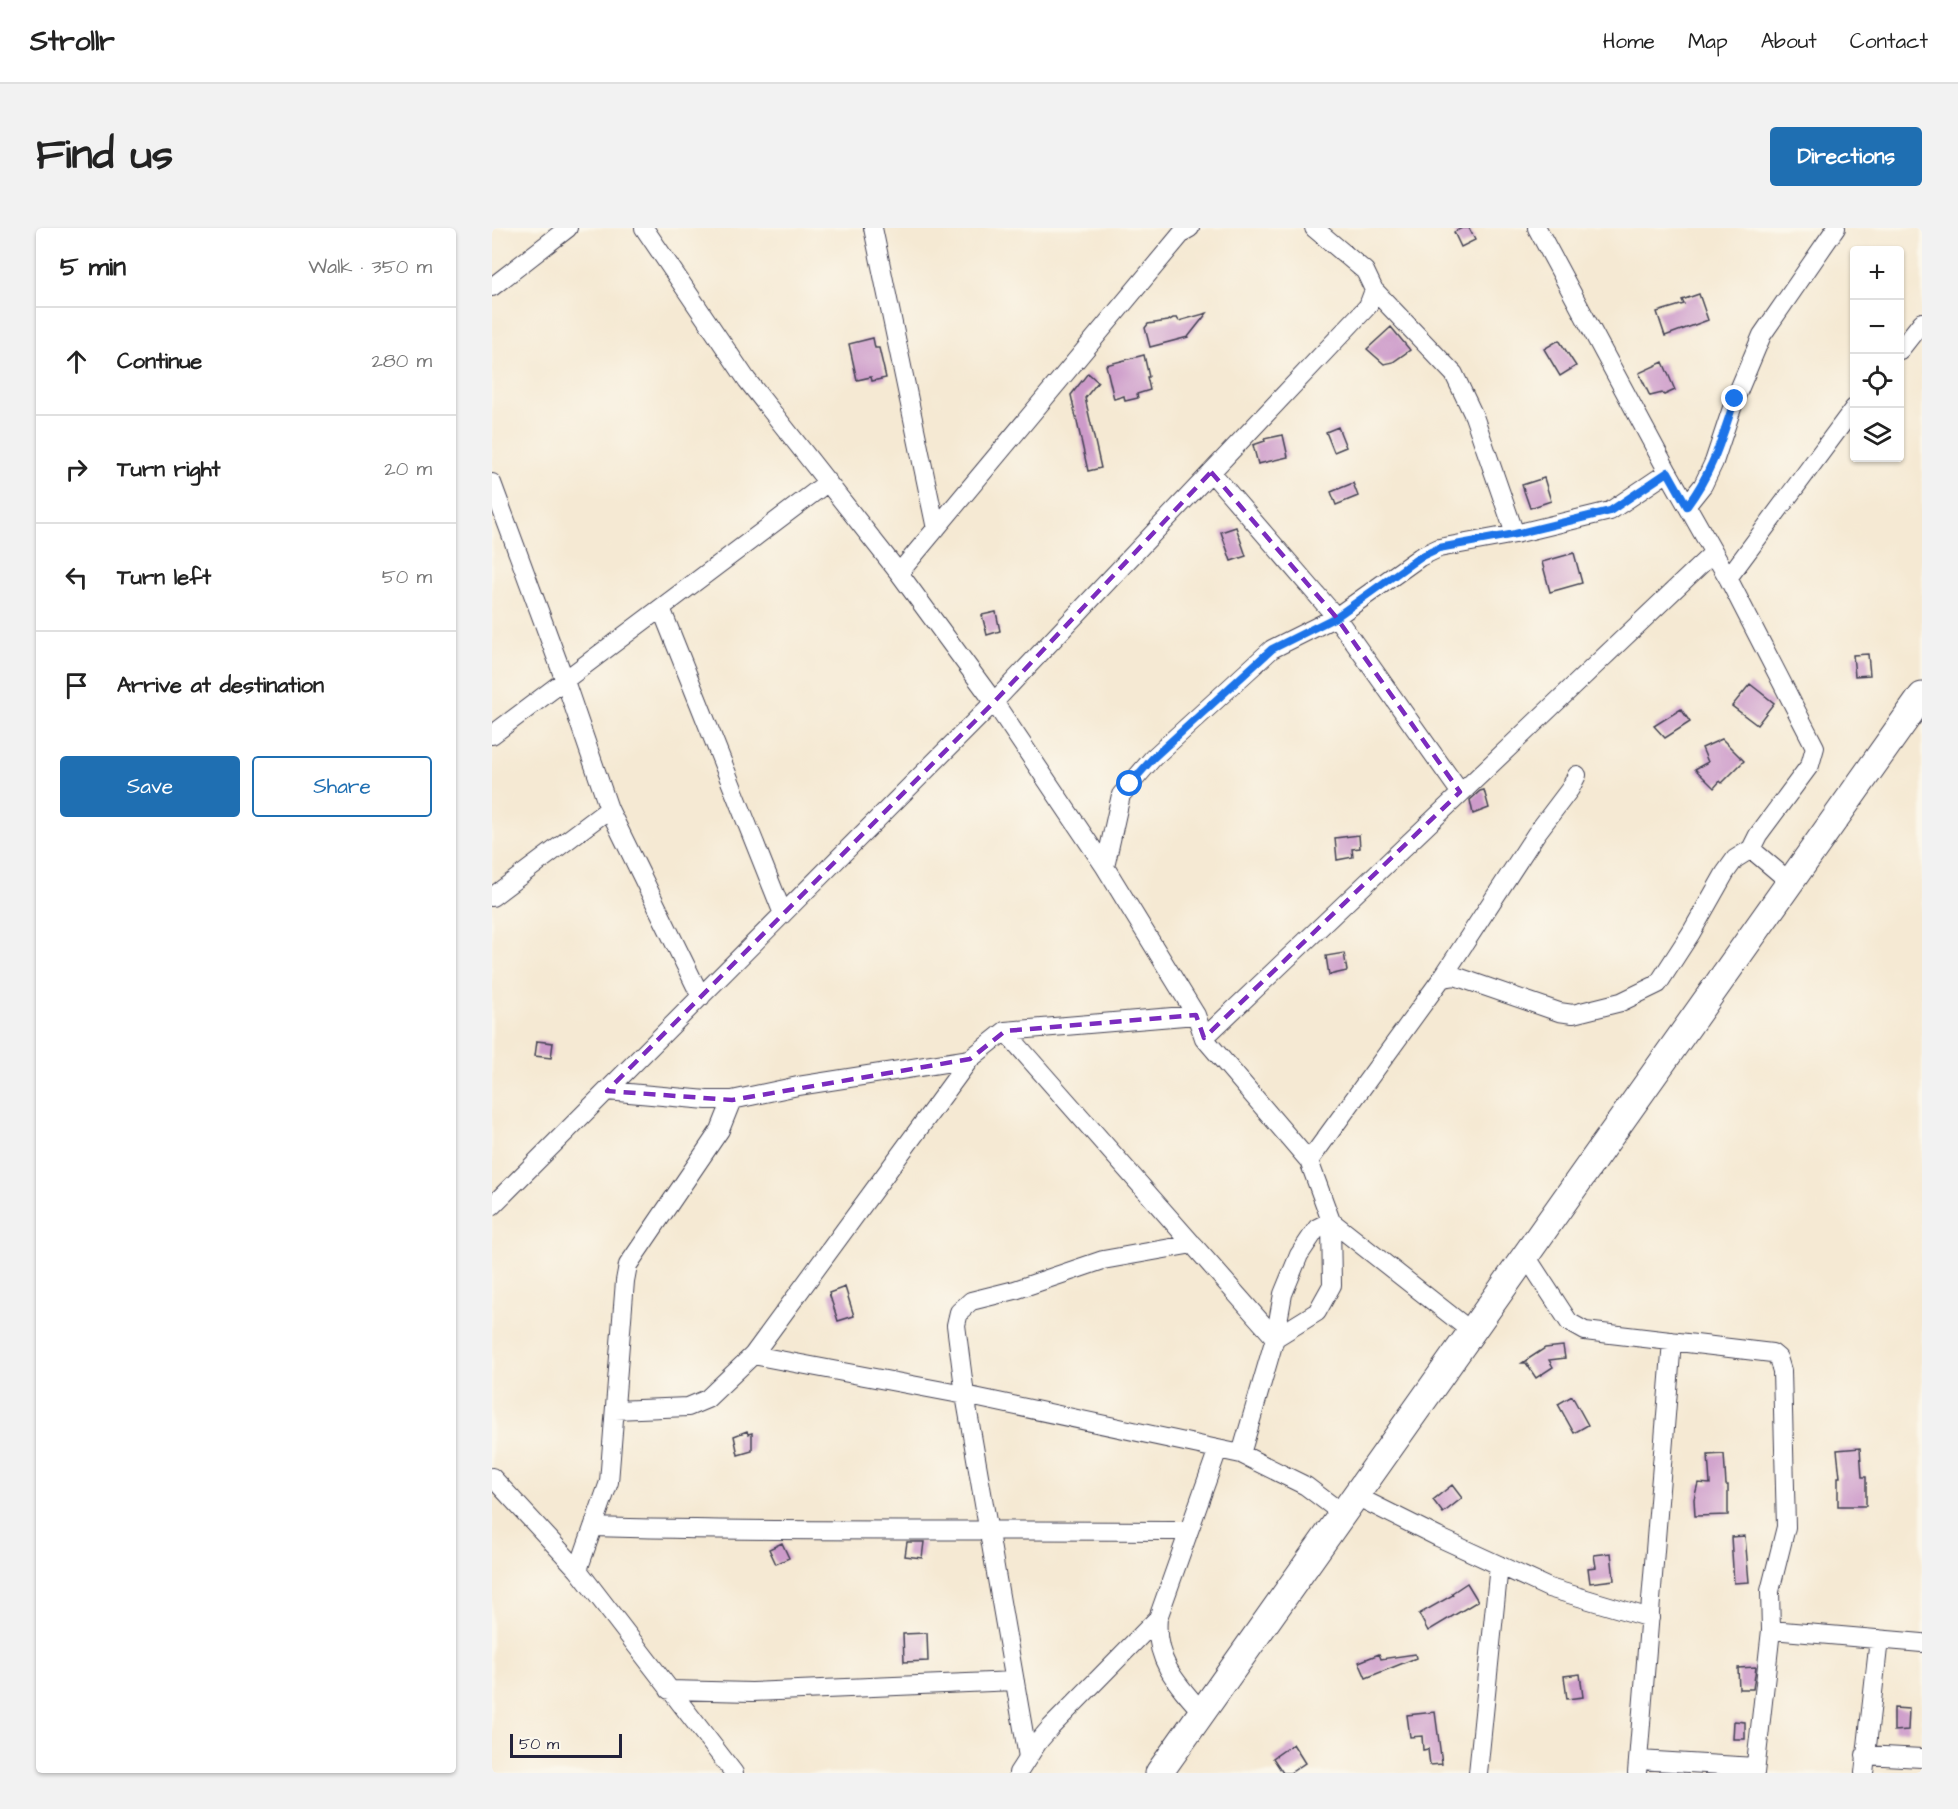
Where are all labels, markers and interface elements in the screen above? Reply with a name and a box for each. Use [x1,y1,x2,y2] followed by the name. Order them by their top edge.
[30,22,115,61] text: Strollr
[1603,27,1655,56] text: Home
[1688,27,1728,56] text: Map
[1761,27,1817,56] text: About
[1850,27,1928,56] text: Contact
[36,127,173,185] text: Find us
[1770,127,1922,186] button: Directions
[1850,246,1904,462] map controls
[1850,246,1904,300] button: +
[60,249,126,285] text: 5 min
[308,253,432,281] text: Walk · 350 m
[1850,300,1904,354] button: −
[60,345,93,378] icon: ahead
[117,346,202,377] text: Continue
[371,347,432,375] text: 280 m
[1850,354,1904,408] button: locate
[1721,385,1747,411] route end
[1850,408,1904,462] button: layers
[60,453,93,486] icon: right
[117,454,220,485] text: Turn right
[384,455,432,483] text: 20 m
[60,561,93,594] icon: left
[117,562,211,593] text: Turn left
[382,563,432,591] text: 50 m
[60,669,93,702] icon: arrive
[117,670,324,701] text: Arrive at destination
[60,756,240,817] button: Save
[252,756,432,817] button: Share
[1116,770,1142,796] route start
[510,1731,622,1758] scale bar
[519,1733,559,1755] text: 50 m

